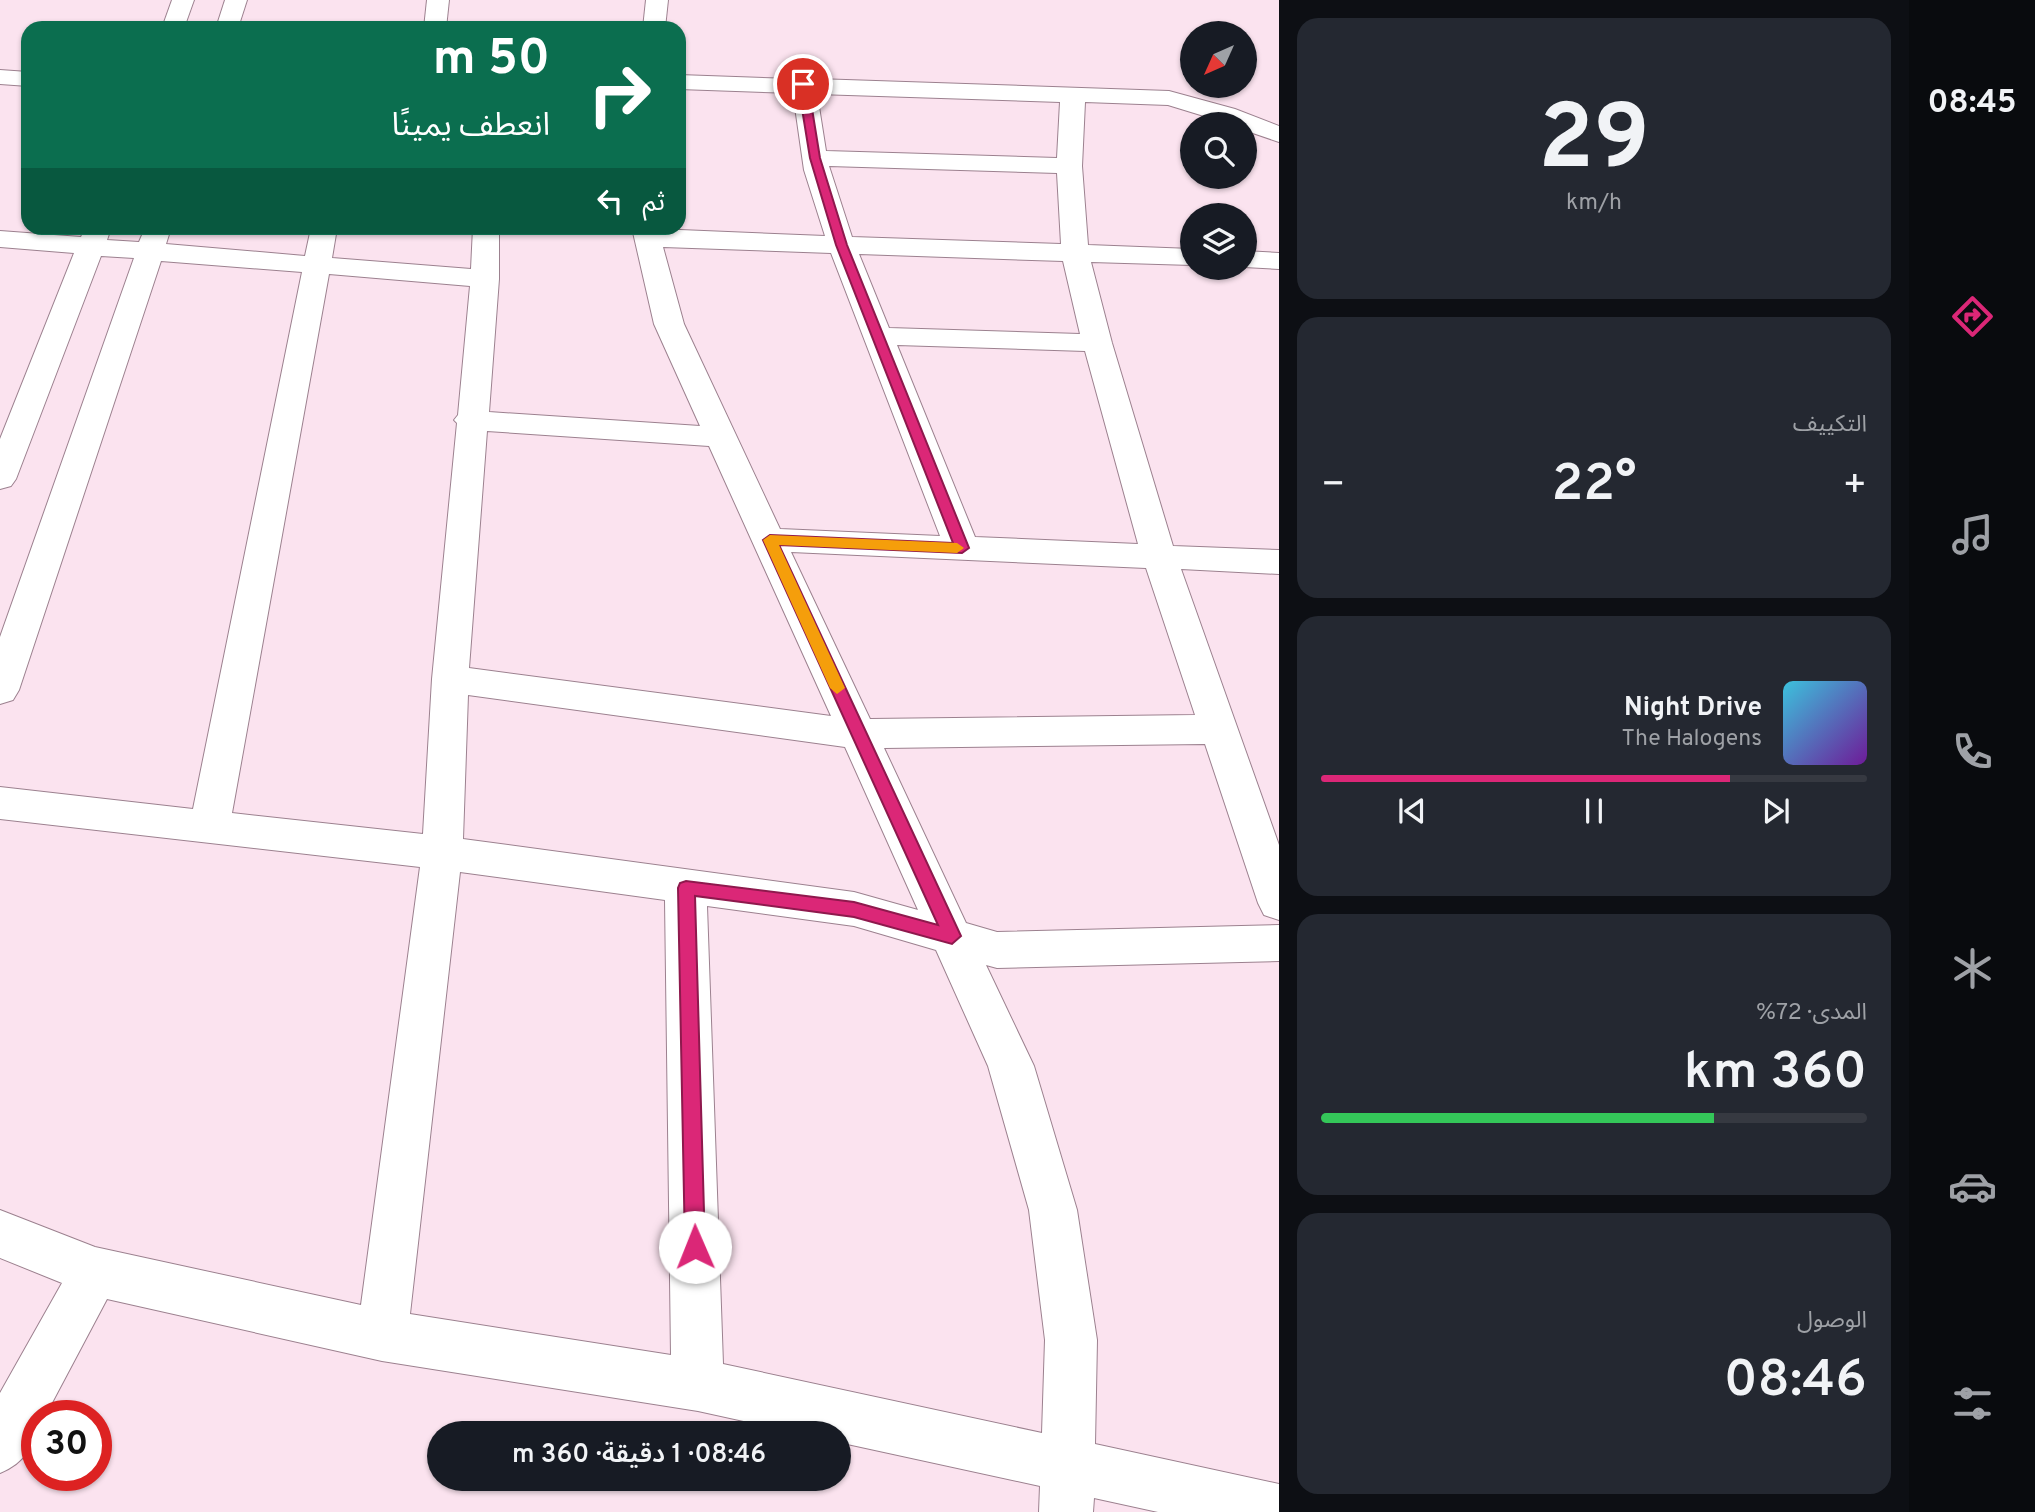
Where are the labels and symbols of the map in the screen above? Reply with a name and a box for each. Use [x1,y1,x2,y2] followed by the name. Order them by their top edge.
[1180,21,1256,98] north arrow
[773,54,833,114] pin
[658,1210,732,1284] position arrow
[21,1400,112,1491] speed limit sign: 30

